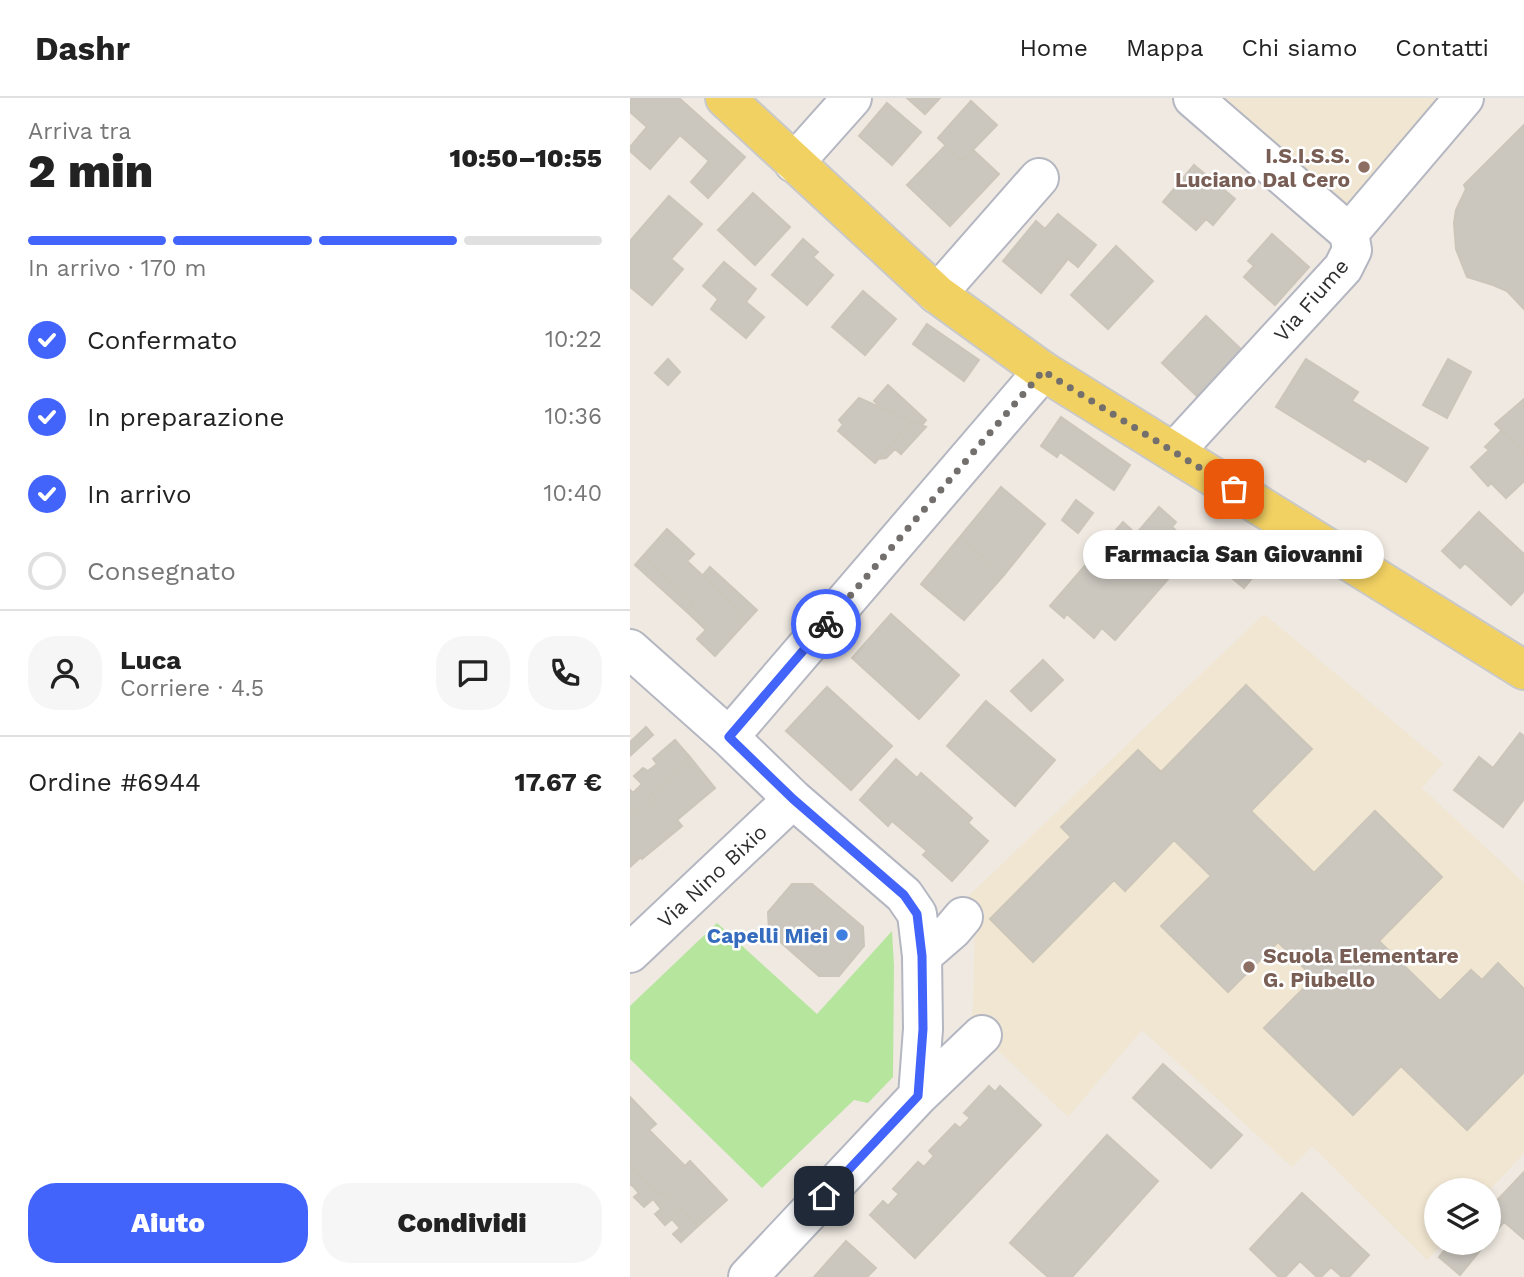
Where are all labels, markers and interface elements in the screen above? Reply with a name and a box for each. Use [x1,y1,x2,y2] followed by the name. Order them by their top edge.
[35,29,130,68] text: Dashr
[1019,34,1088,62] text: Home
[1126,34,1204,62] text: Mappa
[1242,34,1357,62] text: Chi siamo
[1395,34,1489,62] text: Contatti
[28,118,131,145] text: Arriva tra
[450,143,602,173] text: 10:50–10:55
[1175,143,1350,192] place label: I.S.I.S.S. Luciano Dal Cero
[28,144,153,198] text: 2 min
[1356,159,1372,175] marker: I.S.I.S.S. Luciano Dal Cero
[1268,254,1354,346] street label: Via Fiume
[28,255,206,282] text: In arrivo · 170 m
[28,321,66,359] icon: check
[87,325,237,355] text: Confermato
[545,326,602,353] text: 10:22
[28,398,66,436] icon: check
[87,402,285,432] text: In preparazione
[545,403,602,430] text: 10:36
[1204,459,1264,519] pin
[1215,470,1253,508] icon: bag
[28,475,66,513] icon: check
[87,479,192,509] text: In arrivo
[544,480,602,507] text: 10:40
[1084,531,1384,580] callout: Farmacia San Giovanni
[1104,541,1363,568] text: Farmacia San Giovanni
[87,556,236,586] text: Consegnato
[791,589,861,659] courier
[807,605,845,643] icon: bike
[28,636,102,710] button: person
[436,636,510,710] button: chat
[528,636,602,710] button: phone
[120,645,181,675] text: Luca
[120,675,264,702] text: Corriere · 4.5
[28,767,201,797] text: Ordine #6944
[514,767,602,797] text: 17.67 €
[652,819,772,933] street label: Via Nino Bixio
[707,923,828,948] place label: Capelli Miei
[834,927,850,943] marker: Capelli Miei
[1263,943,1459,992] place label: Scuola Elementare G. Piubello
[1241,959,1257,975] marker: Scuola Elementare G. Piubello
[794,1166,854,1226] pin
[805,1177,843,1215] icon: home
[1424,1178,1501,1255] map controls
[1424,1178,1501,1255] button: layers
[28,1183,308,1263] button: Aiuto
[322,1183,602,1263] button: Condividi

